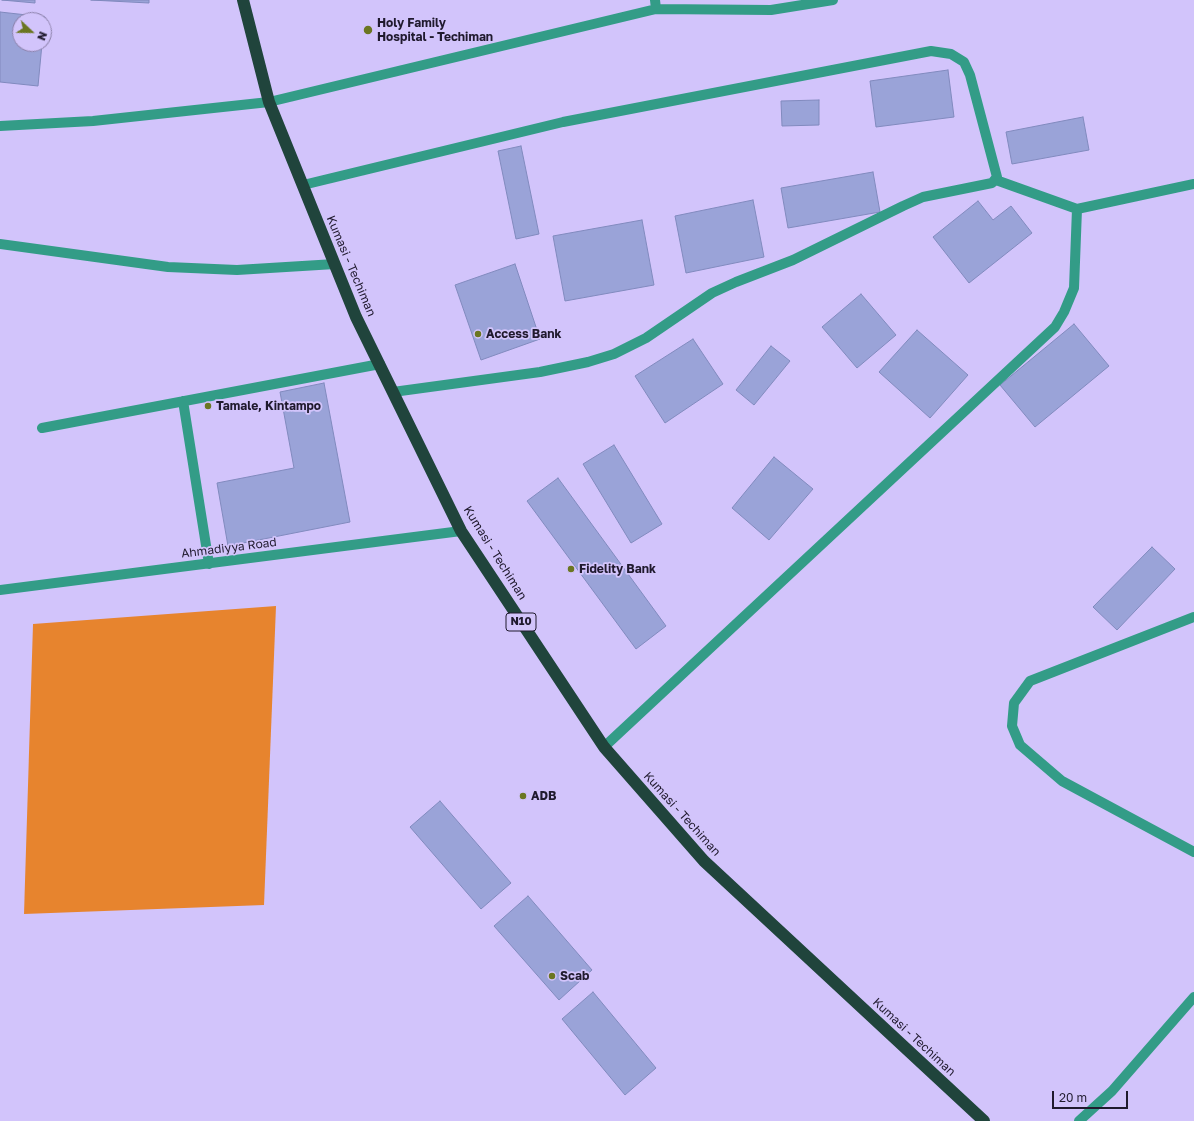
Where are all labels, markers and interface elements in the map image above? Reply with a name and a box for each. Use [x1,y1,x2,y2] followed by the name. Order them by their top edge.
[12,12,52,52] north arrow
[377,16,493,44] place label: Holy Family Hospital - Techiman
[362,24,374,36] marker: Holy Family Hospital - Techiman
[35,30,50,43] text: N
[323,213,379,319] street label: Kumasi - Techiman
[486,327,561,341] place label: Access Bank
[473,329,483,339] marker: Access Bank
[216,399,321,413] place label: Tamale, Kintampo
[203,401,213,411] marker: Tamale, Kintampo
[460,503,530,603] street label: Kumasi - Techiman
[180,535,278,561] street label: Ahmadiyya Road
[579,562,656,576] place label: Fidelity Bank
[566,564,576,574] marker: Fidelity Bank
[506,613,536,631] road number: N10
[640,769,724,859] street label: Kumasi - Techiman
[531,789,557,803] place label: ADB
[518,791,528,801] marker: ADB
[560,969,589,983] place label: Scab
[547,971,557,981] marker: Scab
[870,995,958,1079] street label: Kumasi - Techiman
[1054,1083,1130,1109] scale bar
[1059,1090,1087,1105] text: 20 m

